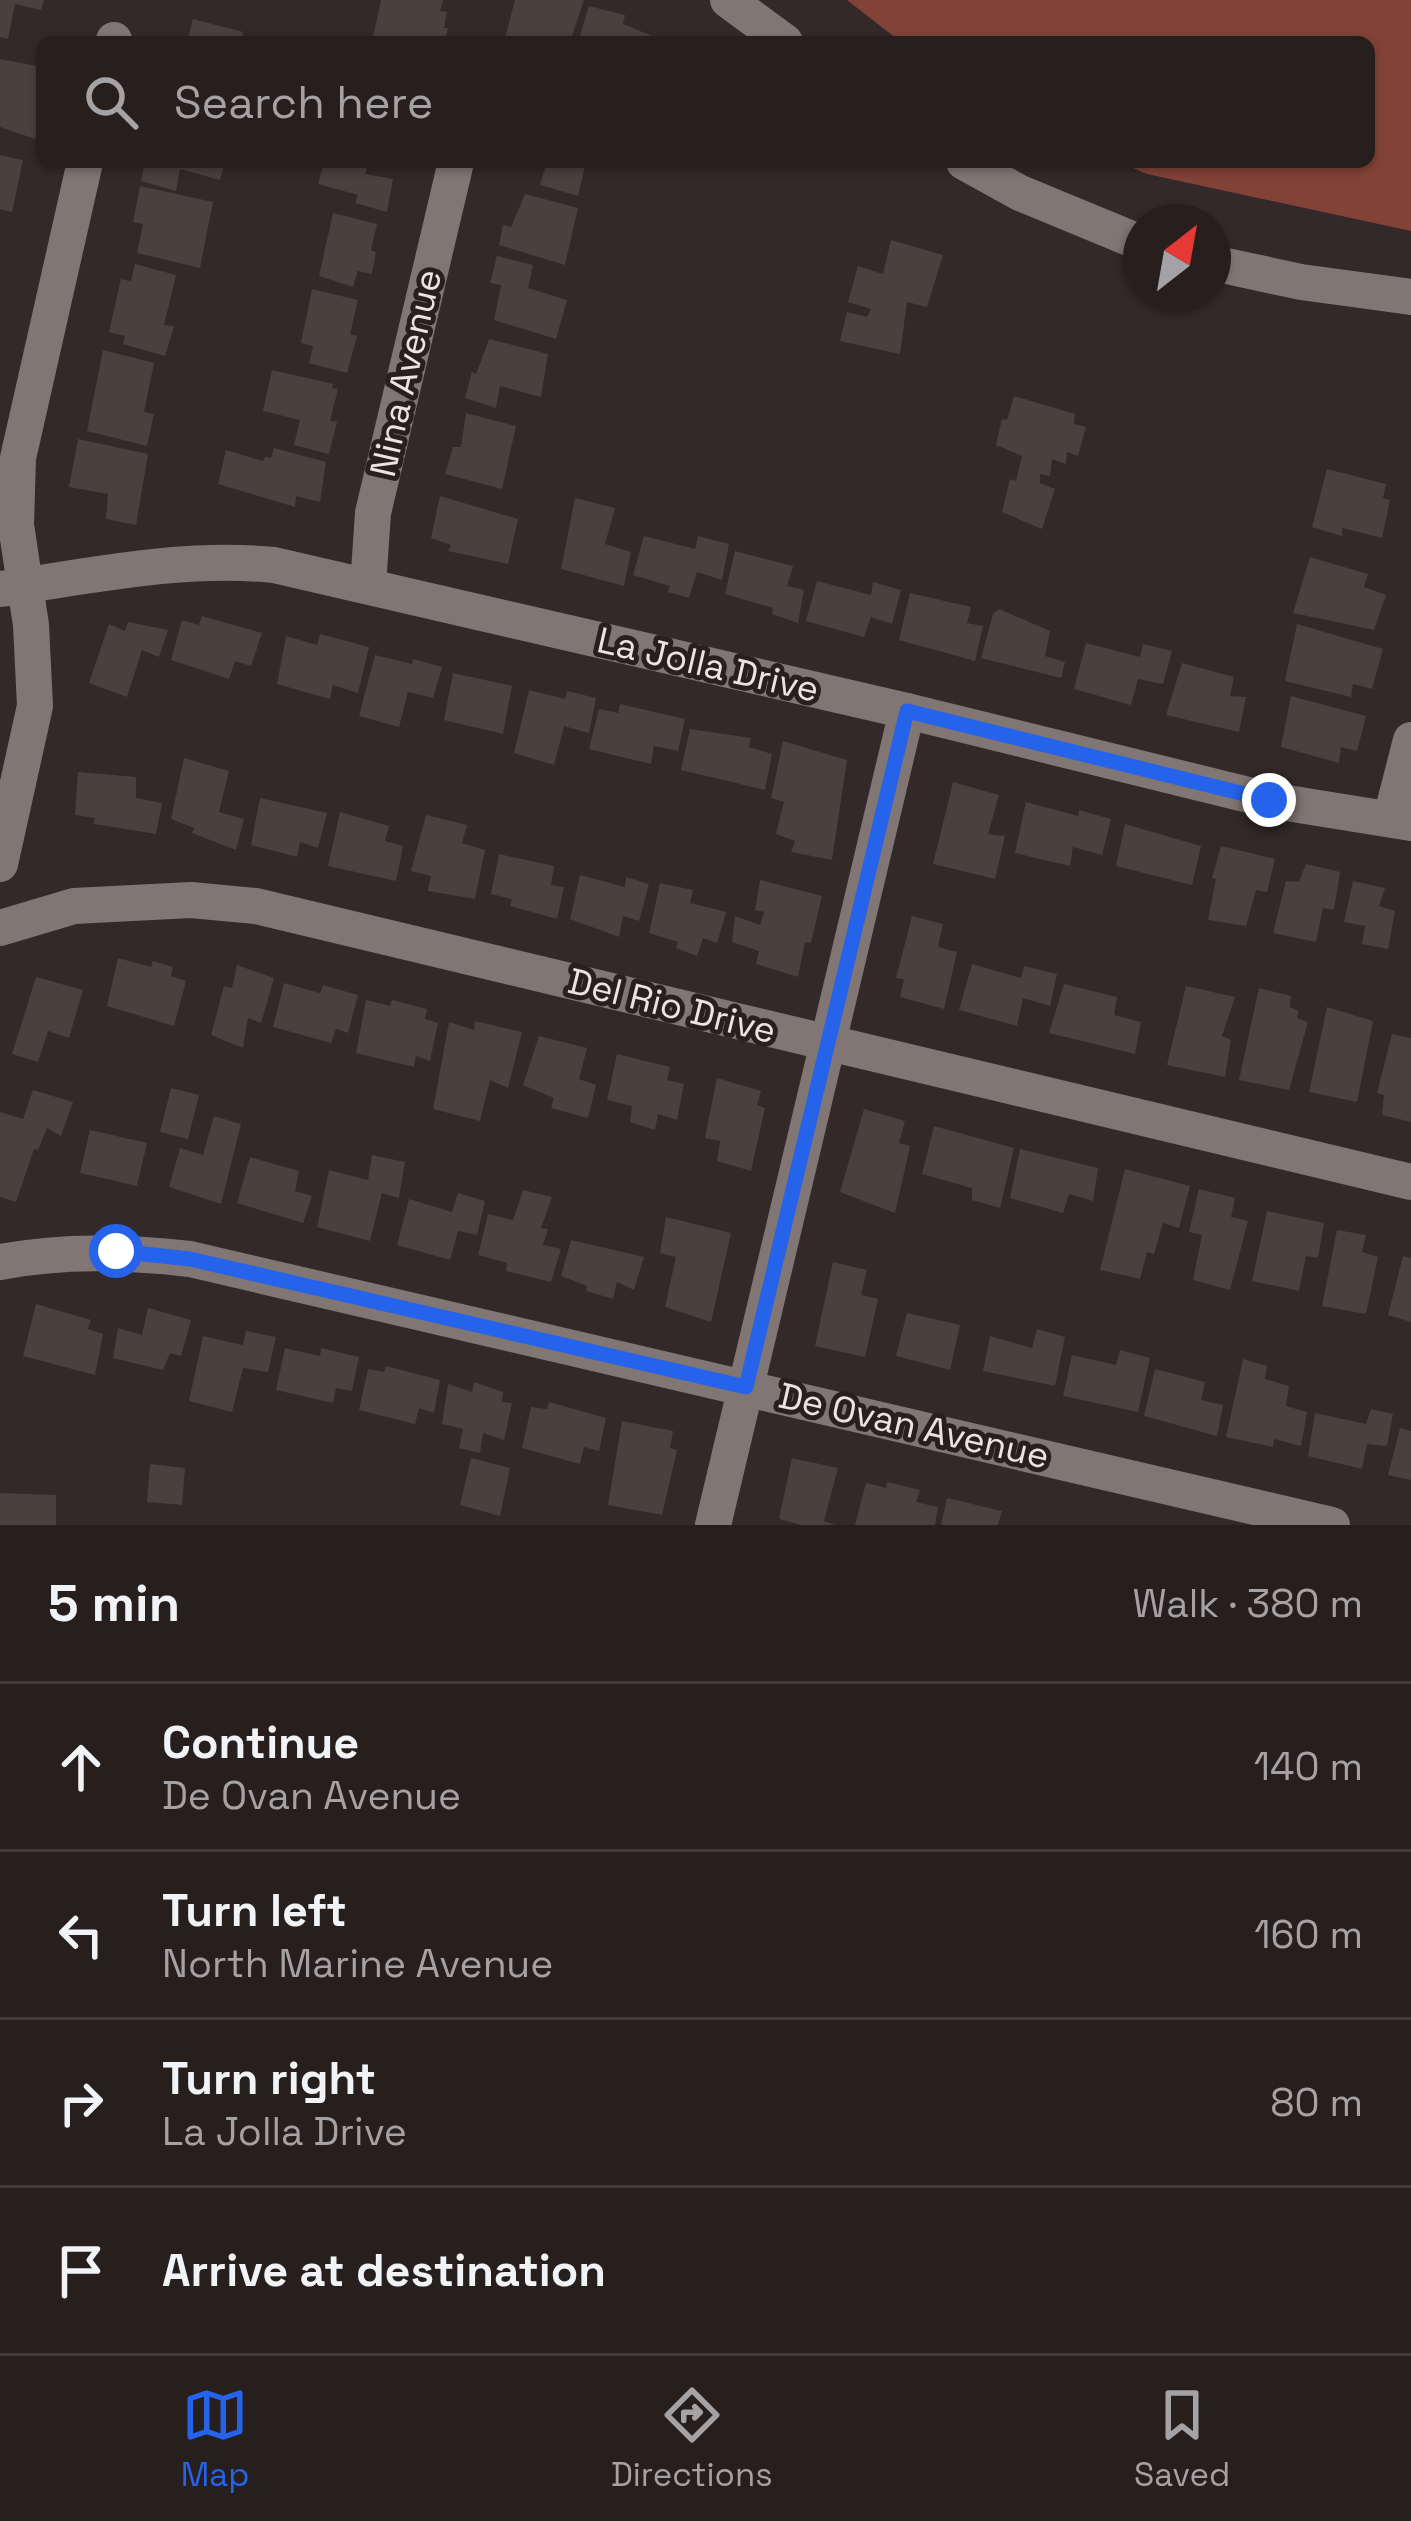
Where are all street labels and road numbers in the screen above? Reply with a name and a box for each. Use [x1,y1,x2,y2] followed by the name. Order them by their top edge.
[360,265,452,481] street label: Nina Avenue
[593,617,823,713] street label: La Jolla Drive
[563,958,781,1054] street label: Del Rio Drive
[774,1373,1054,1479] street label: De Ovan Avenue

